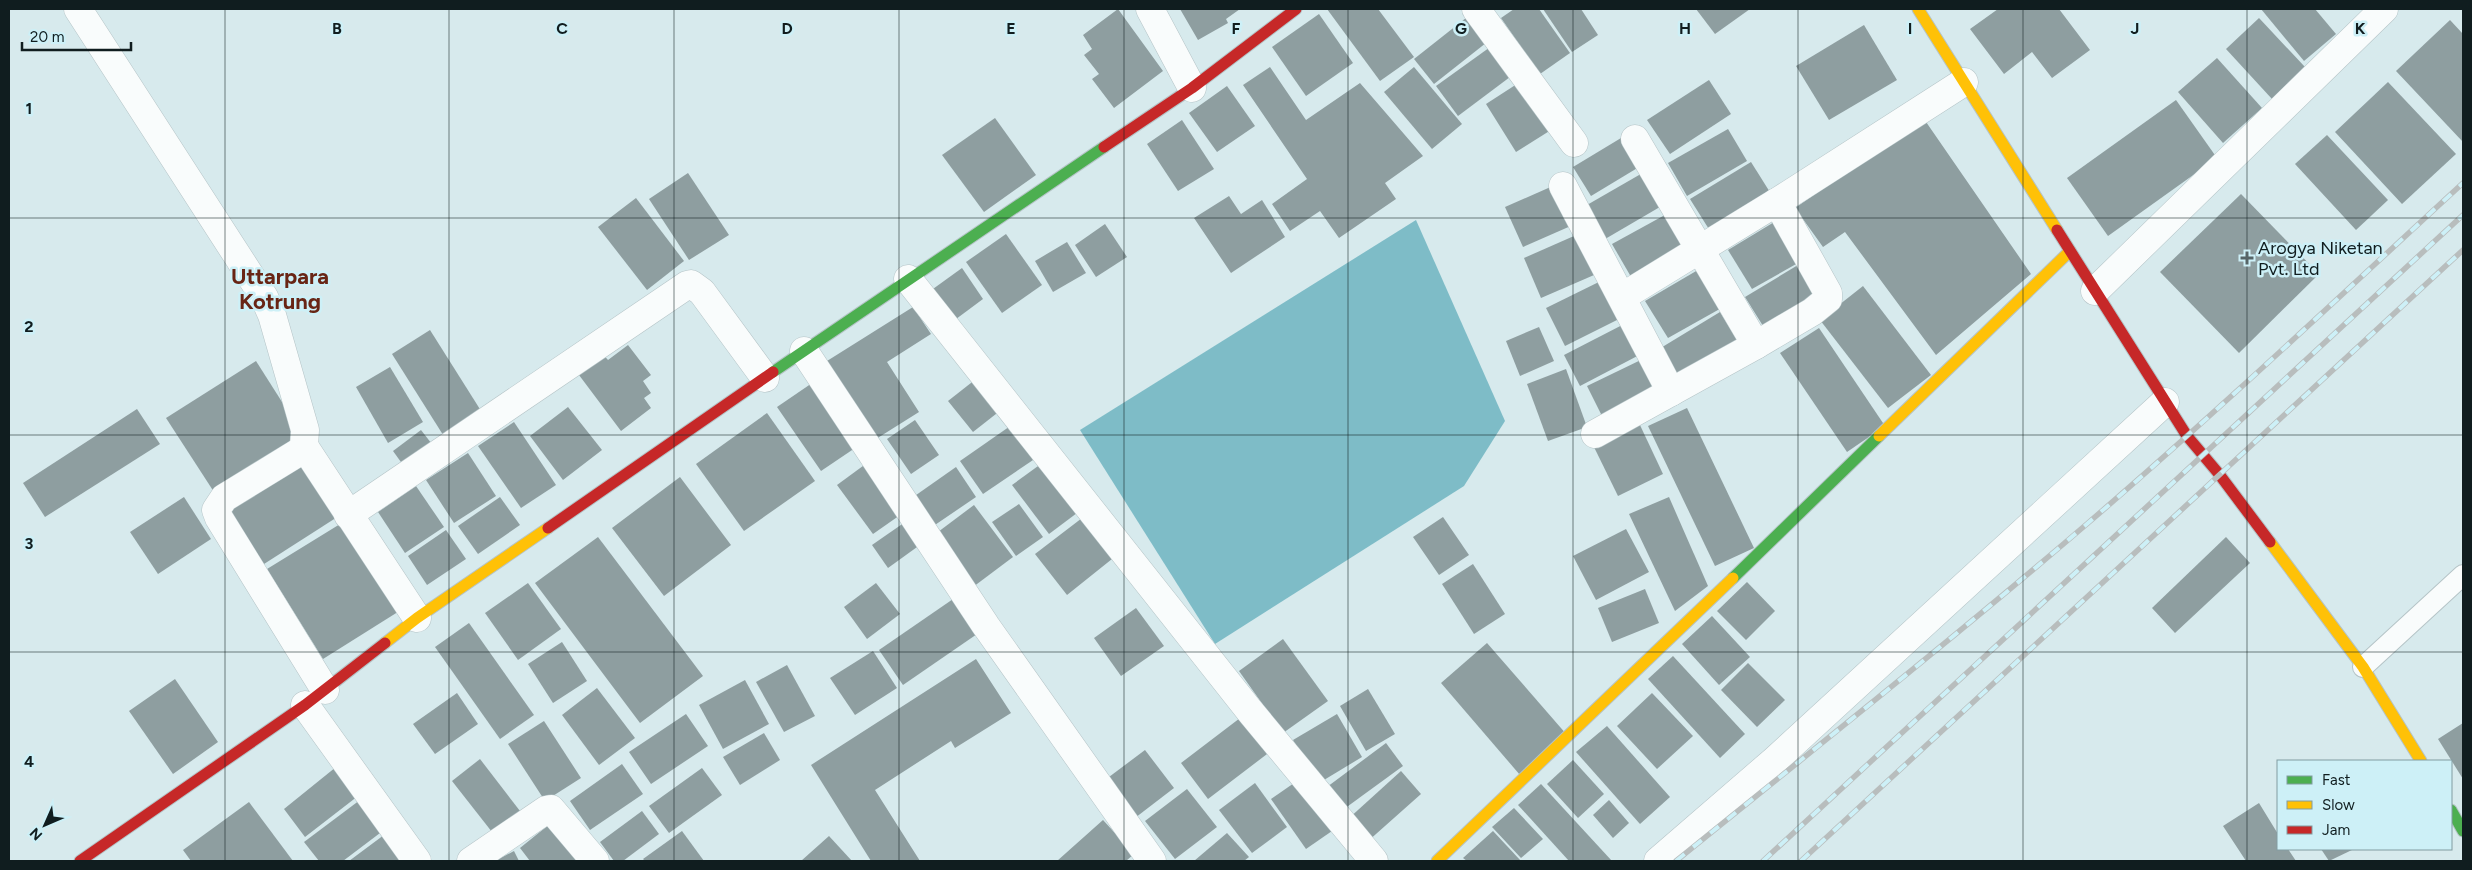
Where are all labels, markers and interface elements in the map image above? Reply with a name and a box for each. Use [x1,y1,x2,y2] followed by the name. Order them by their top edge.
[332,19,342,38] text: B
[556,19,568,38] text: C
[781,19,793,38] text: D
[1006,19,1016,38] text: E
[1232,19,1241,38] text: F
[1455,19,1467,38] text: G
[1679,19,1691,38] text: H
[1908,19,1912,38] text: I
[2131,19,2139,38] text: J
[2355,19,2366,38] text: K
[22,20,131,52] scale bar
[30,28,64,46] text: 20 m
[26,99,32,118] text: 1
[2258,237,2383,280] place label: Arogya Niketan Pvt. Ltd
[2240,251,2254,265] marker: Arogya Niketan Pvt. Ltd
[231,263,329,315] district label: Uttarpara Kotrung
[24,317,34,336] text: 2
[25,534,34,553] text: 3
[24,752,34,771] text: 4
[2277,760,2452,850] legend
[2322,771,2351,789] text: Fast
[2322,796,2355,814] text: Slow
[20,800,70,850] north arrow
[2322,821,2350,839] text: Jam
[26,824,46,844] text: N

